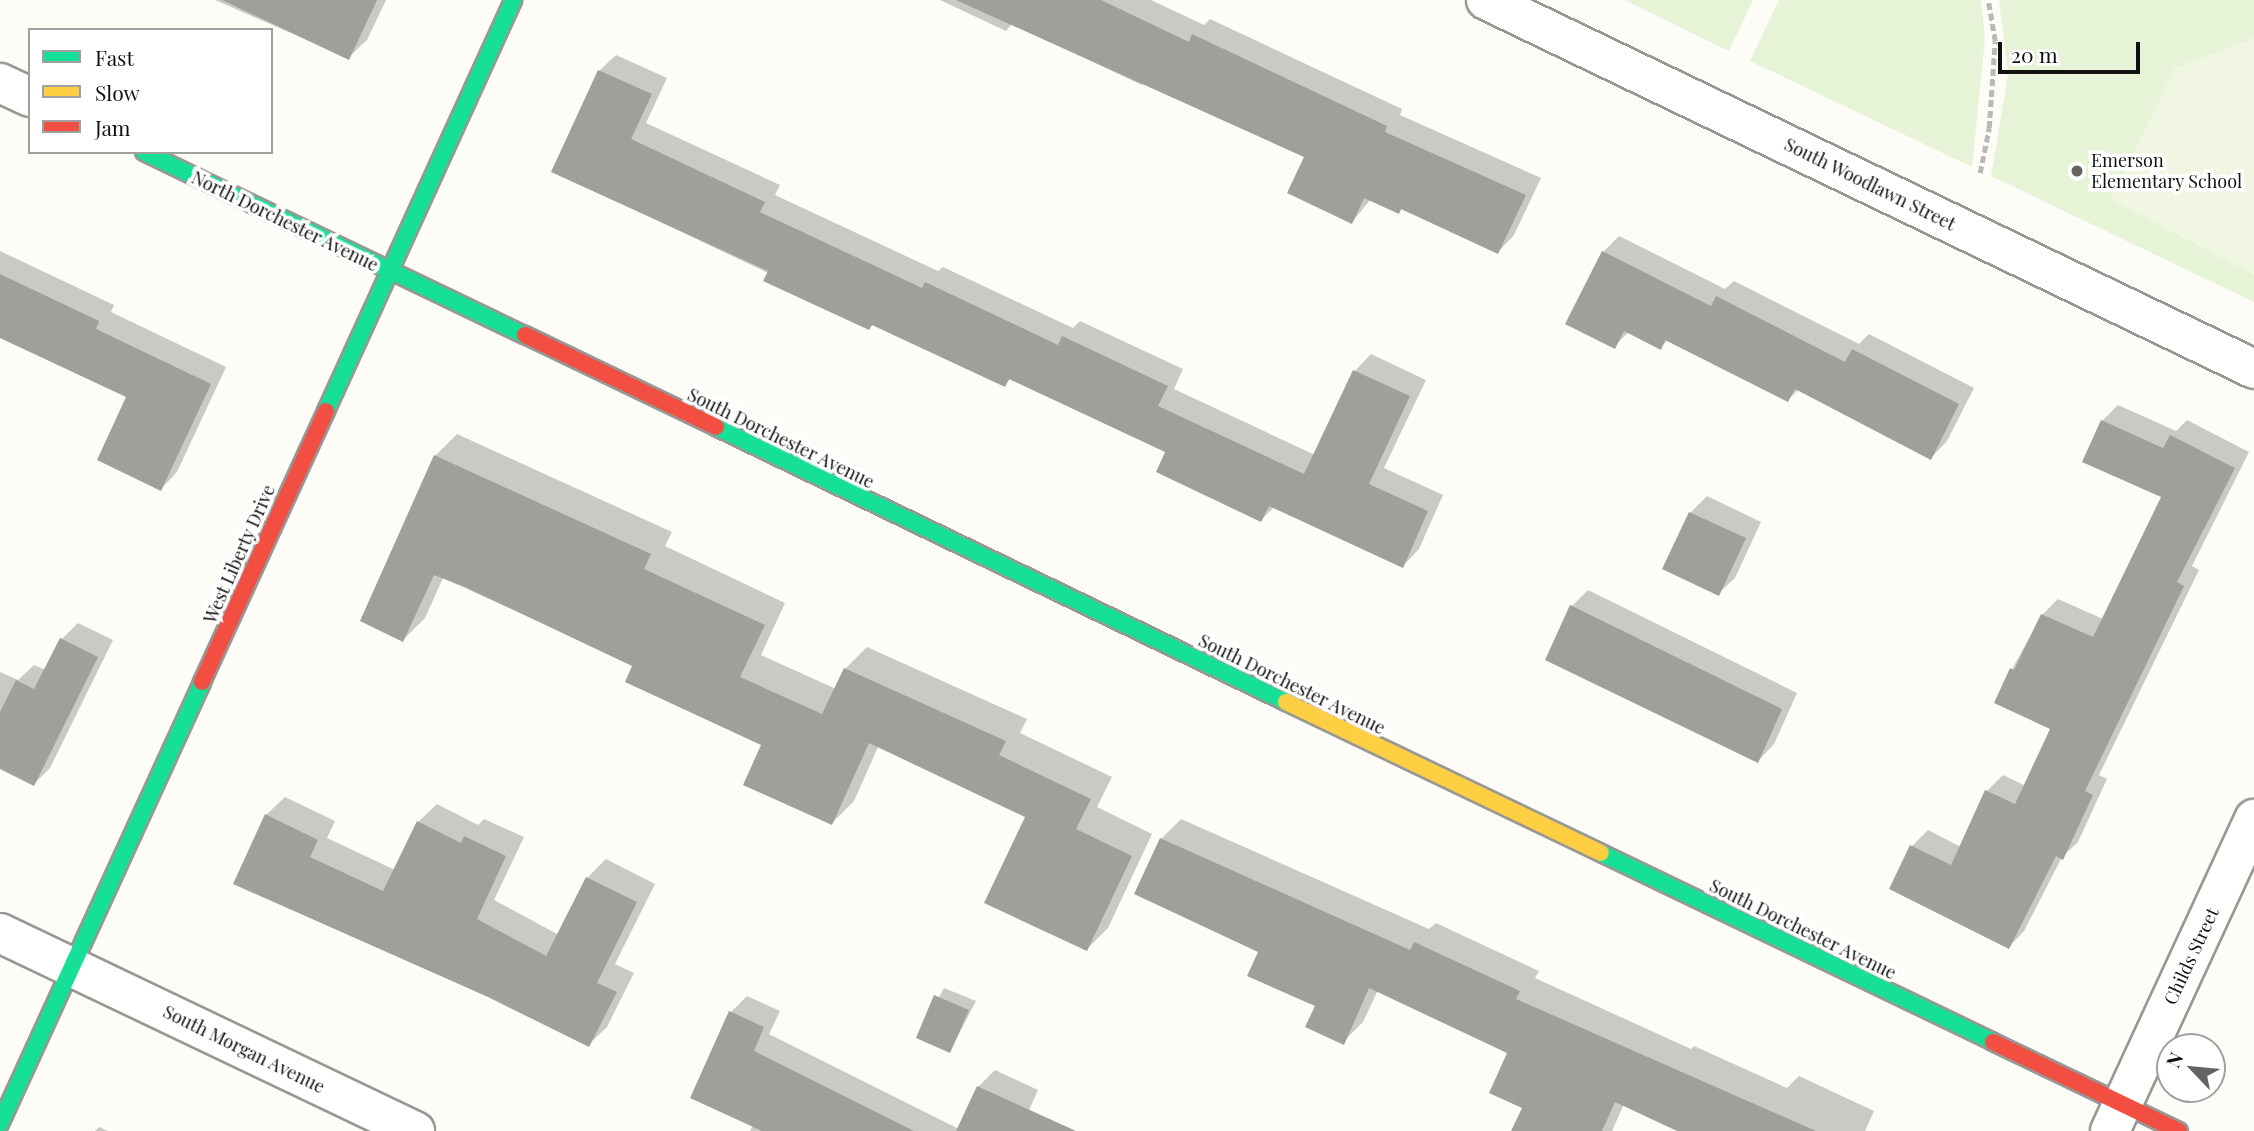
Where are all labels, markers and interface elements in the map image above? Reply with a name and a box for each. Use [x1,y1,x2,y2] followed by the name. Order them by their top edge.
[28,28,273,154] legend
[2002,28,2144,72] scale bar
[2011,40,2058,68] text: 20 m
[95,43,134,71] text: Fast
[95,78,140,106] text: Slow
[95,113,131,141] text: Jam
[1781,133,1959,235] street label: South Woodlawn Street
[2091,150,2243,192] place label: Emerson Elementary School
[2069,163,2085,179] marker: Emerson Elementary School
[188,166,382,276] street label: North Dorchester Avenue
[684,383,878,493] street label: South Dorchester Avenue
[199,481,279,627] street label: West Liberty Drive
[1195,629,1389,739] street label: South Dorchester Avenue
[1706,874,1900,984] street label: South Dorchester Avenue
[2159,904,2223,1008] street label: Childs Street
[159,1000,329,1098] street label: South Morgan Avenue
[2156,1033,2226,1103] north arrow
[2159,1048,2189,1072] text: N

